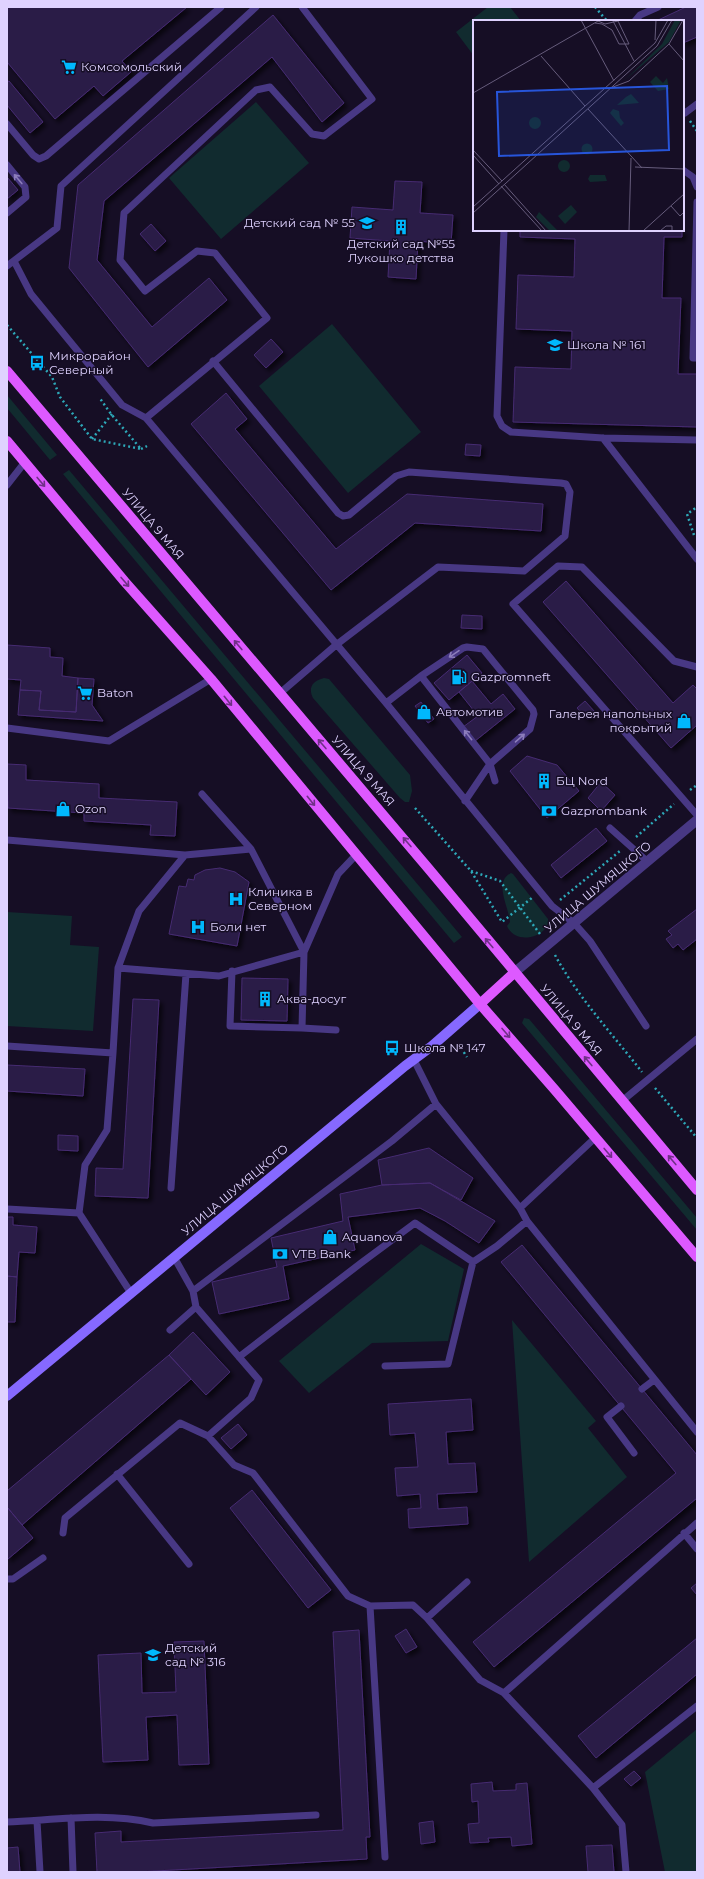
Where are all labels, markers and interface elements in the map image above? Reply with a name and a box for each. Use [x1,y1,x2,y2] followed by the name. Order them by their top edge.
[473,20,684,231] inset map
[60,58,78,76] supermarket icon: Комсомольский
[81,59,182,74] place label: Комсомольский
[14,173,23,184] one-way arrow
[358,214,376,232] school or university icon: Детский сад № 55
[244,215,355,230] place label: Детский сад № 55
[392,218,410,236] building icon: Детский сад №55 Лукошко детства
[347,236,455,265] place label: Детский сад №55 Лукошко детства
[546,336,564,354] school or university icon: Школа № 161
[567,337,646,352] place label: Школа № 161
[49,348,131,377] place label: Микрорайон Северный
[28,354,46,372] bus stop icon: Микрорайон Северный
[37,477,46,487] one-way arrow
[119,485,188,562] street label: УЛИЦА 9 МАЯ
[120,576,129,587] one-way arrow
[233,639,242,650] one-way arrow
[448,650,459,658] one-way arrow
[450,668,468,686] fuel station icon: Gazpromneft
[471,669,551,684] place label: Gazpromneft
[76,684,94,702] supermarket icon: Baton
[97,685,133,700] place label: Baton
[224,695,233,706] one-way arrow
[415,703,433,721] shop icon: Автомотив
[436,704,503,719] place label: Автомотив
[549,706,673,735] place label: Галерея напольных покрытий
[675,712,693,730] shop icon: Галерея напольных покрытий
[464,730,472,741] one-way arrow
[329,732,398,809] street label: УЛИЦА 9 МАЯ
[514,734,524,743] one-way arrow
[318,739,327,749] one-way arrow
[535,772,553,790] building icon: БЦ Nord
[556,773,608,788] place label: БЦ Nord
[306,796,315,807] one-way arrow
[54,800,72,818] shop icon: Ozon
[75,801,107,816] place label: Ozon
[540,802,558,820] bank icon: Gazprombank
[561,803,648,818] place label: Gazprombank
[402,837,411,848] one-way arrow
[541,838,654,936] street label: УЛИЦА ШУМЯЦКОГО
[248,884,313,913] place label: Клиника в Северном
[227,890,245,908] hospital icon: Клиника в Северном
[189,918,207,936] hospital icon: Боли нет
[210,919,267,934] place label: Боли нет
[485,937,494,948] one-way arrow
[537,981,606,1058] street label: УЛИЦА 9 МАЯ
[256,990,274,1008] building icon: Аква-досуг
[277,991,346,1006] place label: Аква-досуг
[501,1028,511,1038] one-way arrow
[383,1039,401,1057] bus stop icon: Школа № 147
[404,1040,486,1055] place label: Школа № 147
[584,1055,593,1066] one-way arrow
[178,1141,291,1239] street label: УЛИЦА ШУМЯЦКОГО
[604,1148,613,1159] one-way arrow
[667,1155,676,1166] one-way arrow
[321,1228,339,1246] shop icon: Aquanova
[342,1229,403,1244] place label: Aquanova
[271,1245,289,1263] bank icon: VTB Bank
[292,1246,352,1261] place label: VTB Bank
[165,1640,226,1669] place label: Детский сад № 316
[144,1646,162,1664] school or university icon: Детский сад № 316

